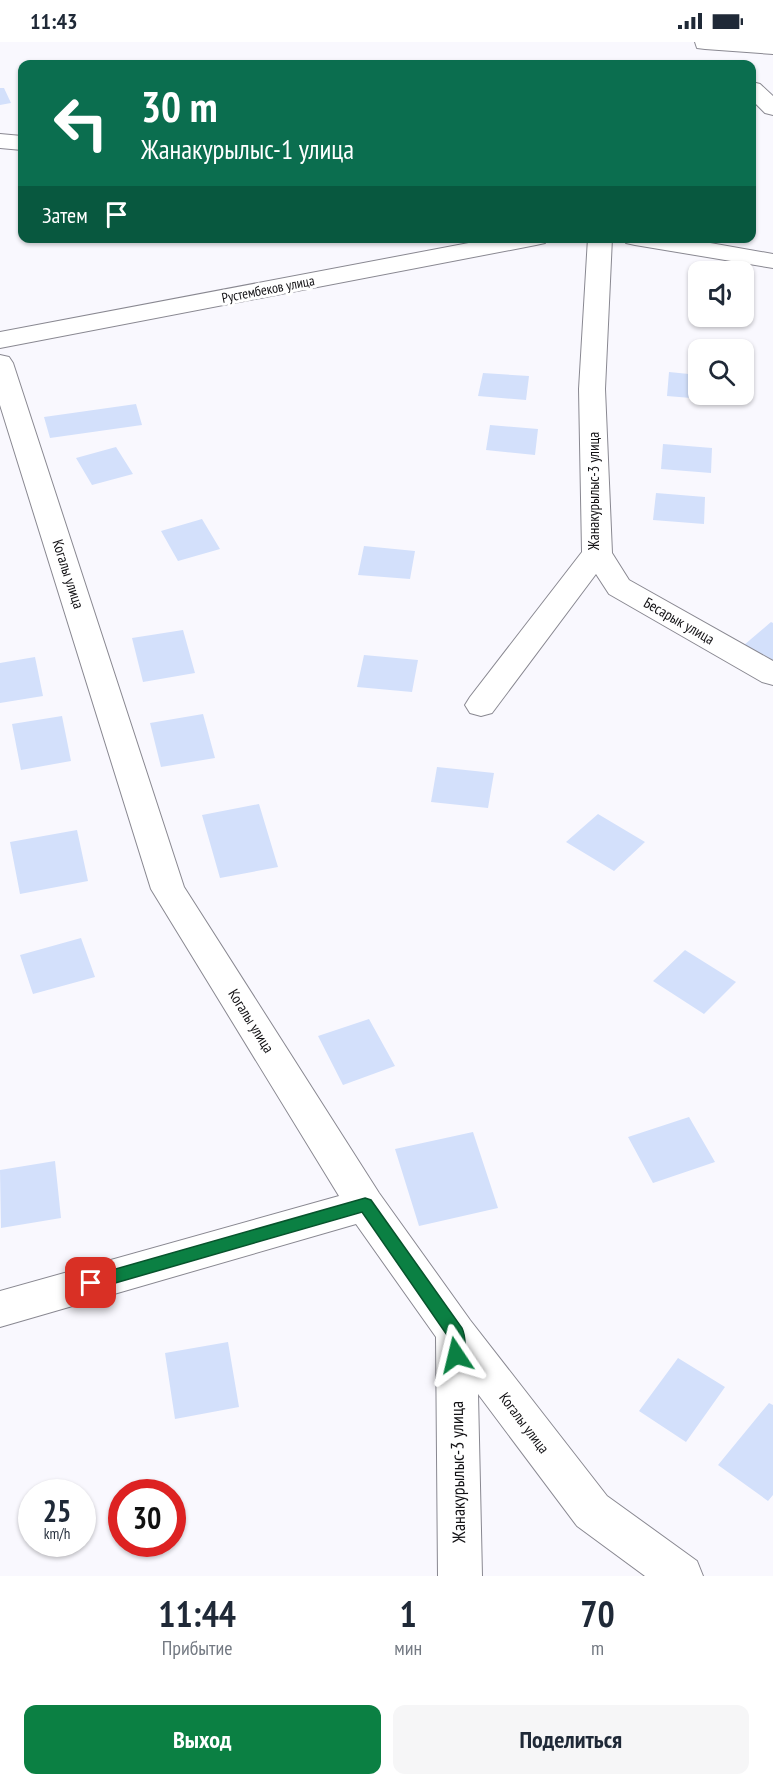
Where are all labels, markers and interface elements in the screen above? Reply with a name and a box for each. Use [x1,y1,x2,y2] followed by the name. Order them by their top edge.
[30,7,78,35] text: 11:43
[141,79,218,134] text: 30 m
[42,84,120,162] icon: left
[141,132,354,166] text: Жанакурылыс-1 улица
[100,198,133,231] icon: arrive
[42,201,88,229] text: Затем
[688,261,754,405] map controls
[688,261,754,327] button: sound
[220,271,316,307] street label: Рустембеков улица
[688,339,754,405] button: search
[584,432,603,551] street label: Жанакурылыс-3 улица
[48,537,89,611] street label: Когалы улица
[641,593,718,648] street label: Бесарык улица
[224,985,278,1056] street label: Когалы улица
[65,1257,116,1308] pin
[74,1266,107,1299] icon: arrive
[424,1323,488,1387] position arrow
[495,1388,554,1457] street label: Когалы улица
[445,1401,470,1544] street label: Жанакурылыс-3 улица
[108,1479,186,1557] speed limit sign: 30
[43,1491,71,1530] text: 25
[44,1524,70,1543] text: km/h
[158,1590,236,1637] text: 11:44
[400,1590,417,1637] text: 1
[580,1590,615,1637] text: 70
[162,1635,233,1661] text: Прибытие
[394,1635,422,1661] text: мин
[591,1635,604,1661] text: m
[24,1705,381,1774] button: Выход
[393,1705,749,1774] button: Поделиться

